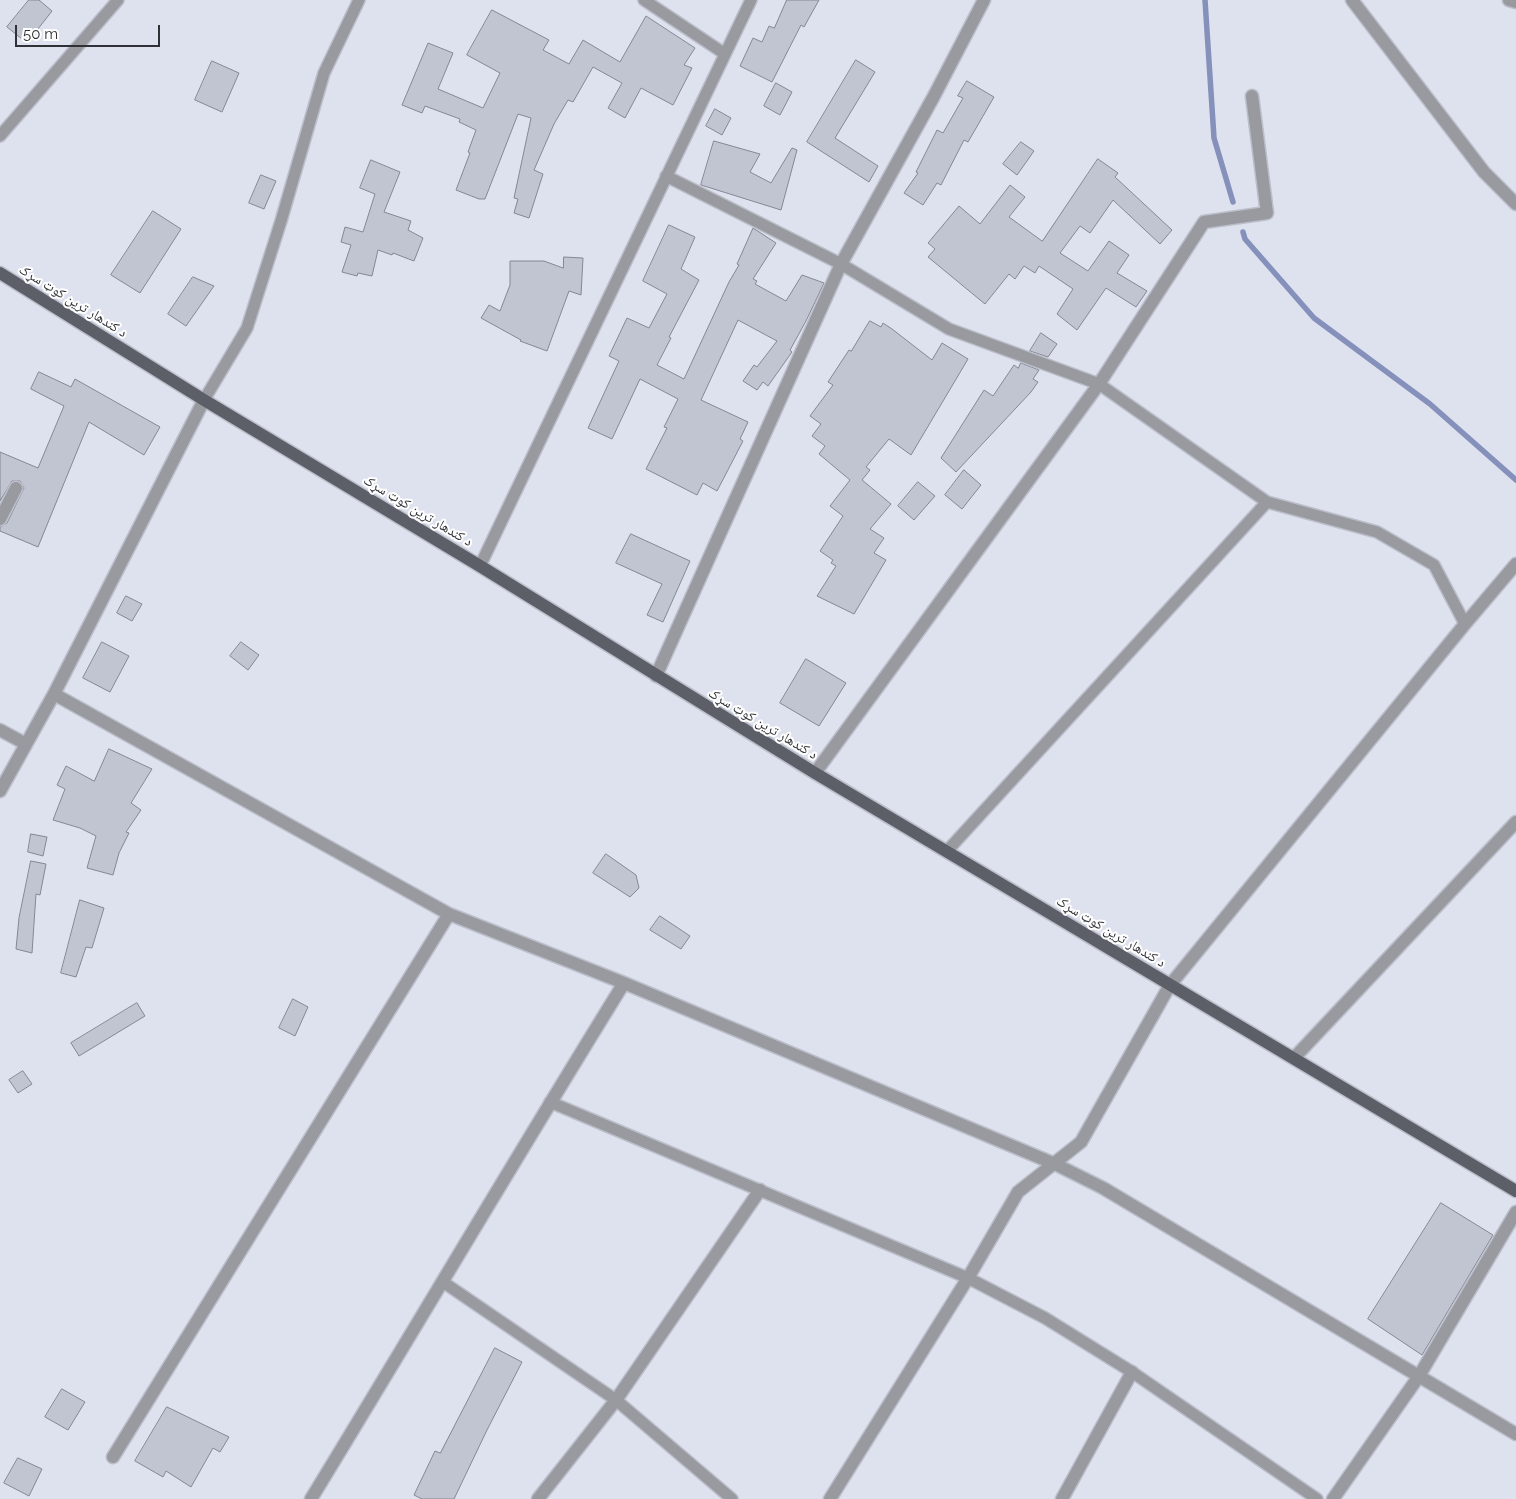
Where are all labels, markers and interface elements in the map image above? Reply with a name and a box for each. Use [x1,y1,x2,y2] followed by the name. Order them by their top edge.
[18,15,162,47] scale bar
[23,25,58,43] text: 50 m
[16,261,130,341] street label: د کندهار ترين کوټ سړک
[360,472,476,550] street label: د کندهار ترين کوټ سړک
[705,685,821,763] street label: د کندهار ترين کوټ سړک
[1053,893,1169,971] street label: د کندهار ترين کوټ سړک

